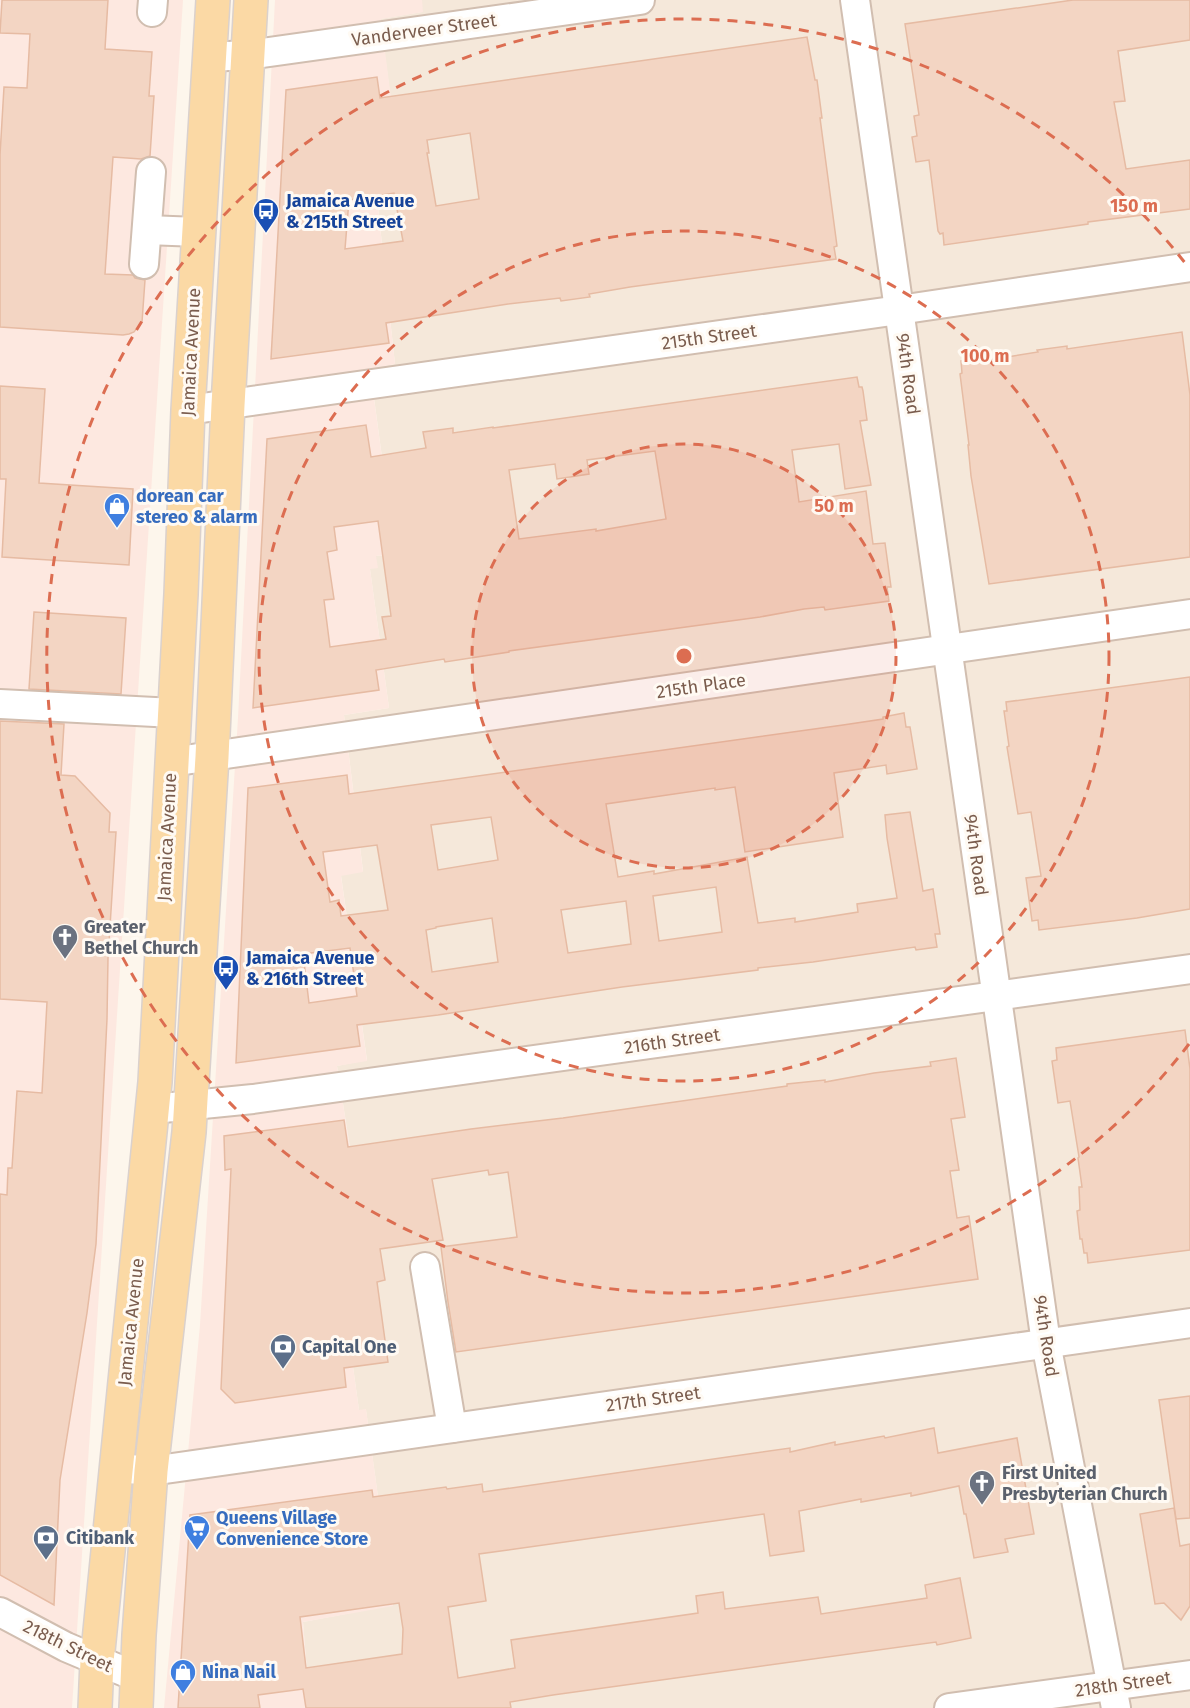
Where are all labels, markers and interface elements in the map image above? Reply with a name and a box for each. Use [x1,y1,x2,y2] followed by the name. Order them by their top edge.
[350,9,498,51] street label: Vanderveer Street
[285,190,415,233] place label: Jamaica Avenue & 215th Street
[1110,195,1158,217] text: 150 m
[251,196,281,234] bus stop icon: Jamaica Avenue & 215th Street
[177,287,205,417] street label: Jamaica Avenue
[660,319,758,355] street label: 215th Street
[891,332,925,416] street label: 94th Road
[961,345,1009,367] text: 100 m
[136,485,258,528] place label: dorean car stereo & alarm
[102,491,132,529] shop icon: dorean car stereo & alarm
[814,495,854,517] text: 50 m
[674,646,694,666] centre of rings
[655,669,747,703] street label: 215th Place
[153,772,181,902] street label: Jamaica Avenue
[959,813,993,897] street label: 94th Road
[84,916,198,959] place label: Greater Bethel Church
[50,922,80,960] church icon: Greater Bethel Church
[245,947,375,990] place label: Jamaica Avenue & 216th Street
[211,953,241,991] bus stop icon: Jamaica Avenue & 216th Street
[623,1023,722,1059] street label: 216th Street
[113,1257,149,1387] street label: Jamaica Avenue
[1029,1294,1063,1378] street label: 94th Road
[268,1332,298,1370] bank icon: Capital One
[302,1336,397,1358] place label: Capital One
[604,1381,702,1416] street label: 217th Street
[1002,1462,1168,1505] place label: First United Presbyterian Church
[967,1468,997,1506] church icon: First United Presbyterian Church
[216,1507,368,1550] place label: Queens Village Convenience Store
[182,1513,212,1551] supermarket icon: Queens Village Convenience Store
[31,1523,61,1561] bank icon: Citibank
[66,1527,135,1549] place label: Citibank
[20,1615,117,1677] street label: 218th Street
[168,1657,198,1695] shop icon: Nina Nail
[202,1661,276,1683] place label: Nina Nail
[1074,1666,1173,1702] street label: 218th Street

